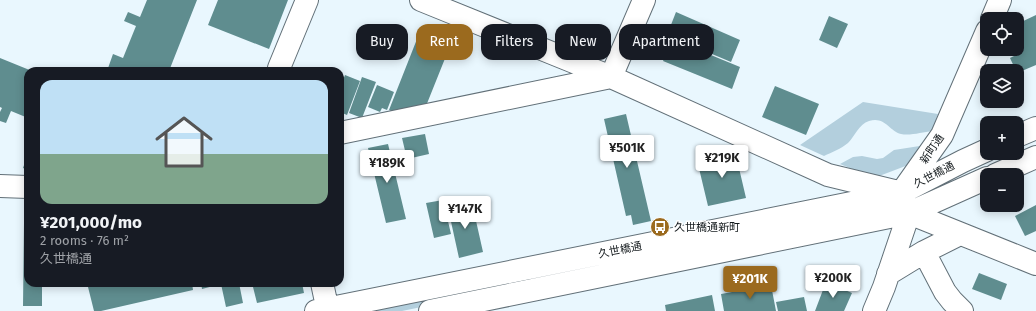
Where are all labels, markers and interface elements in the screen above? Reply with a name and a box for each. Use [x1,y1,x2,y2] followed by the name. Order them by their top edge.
[980,12,1024,212] map controls
[980,12,1024,56] button: locate
[356,24,408,60] chip: Buy
[416,24,473,60] chip: Rent
[481,24,547,60] chip: Filters
[555,24,611,60] chip: New
[619,24,714,60] chip: Apartment
[980,64,1024,108] button: layers
[148,106,220,178] icon: home
[980,116,1024,160] button: +
[917,132,947,166] street label: 新町通
[599,135,655,169] pin: ¥501K
[609,140,645,155] text: ¥501K
[694,145,750,179] pin: ¥219K
[359,150,415,184] pin: ¥189K
[704,150,740,165] text: ¥219K
[369,155,405,170] text: ¥189K
[911,159,957,191] street label: 久世橋通
[980,168,1024,212] button: −
[437,196,493,230] pin: ¥147K
[448,201,482,216] text: ¥147K
[40,212,142,233] text: ¥201,000/mo
[649,216,671,238] bus stop icon: 久世橋通新町
[674,221,740,234] place label: 久世橋通新町
[40,233,129,248] text: 2 rooms · 76 m²
[597,239,643,261] street label: 久世橋通
[40,251,92,266] text: 久世橋通
[805,265,861,299] pin: ¥200K
[722,266,778,300] pin: ¥201K
[814,270,852,285] text: ¥200K
[732,271,768,286] text: ¥201K

